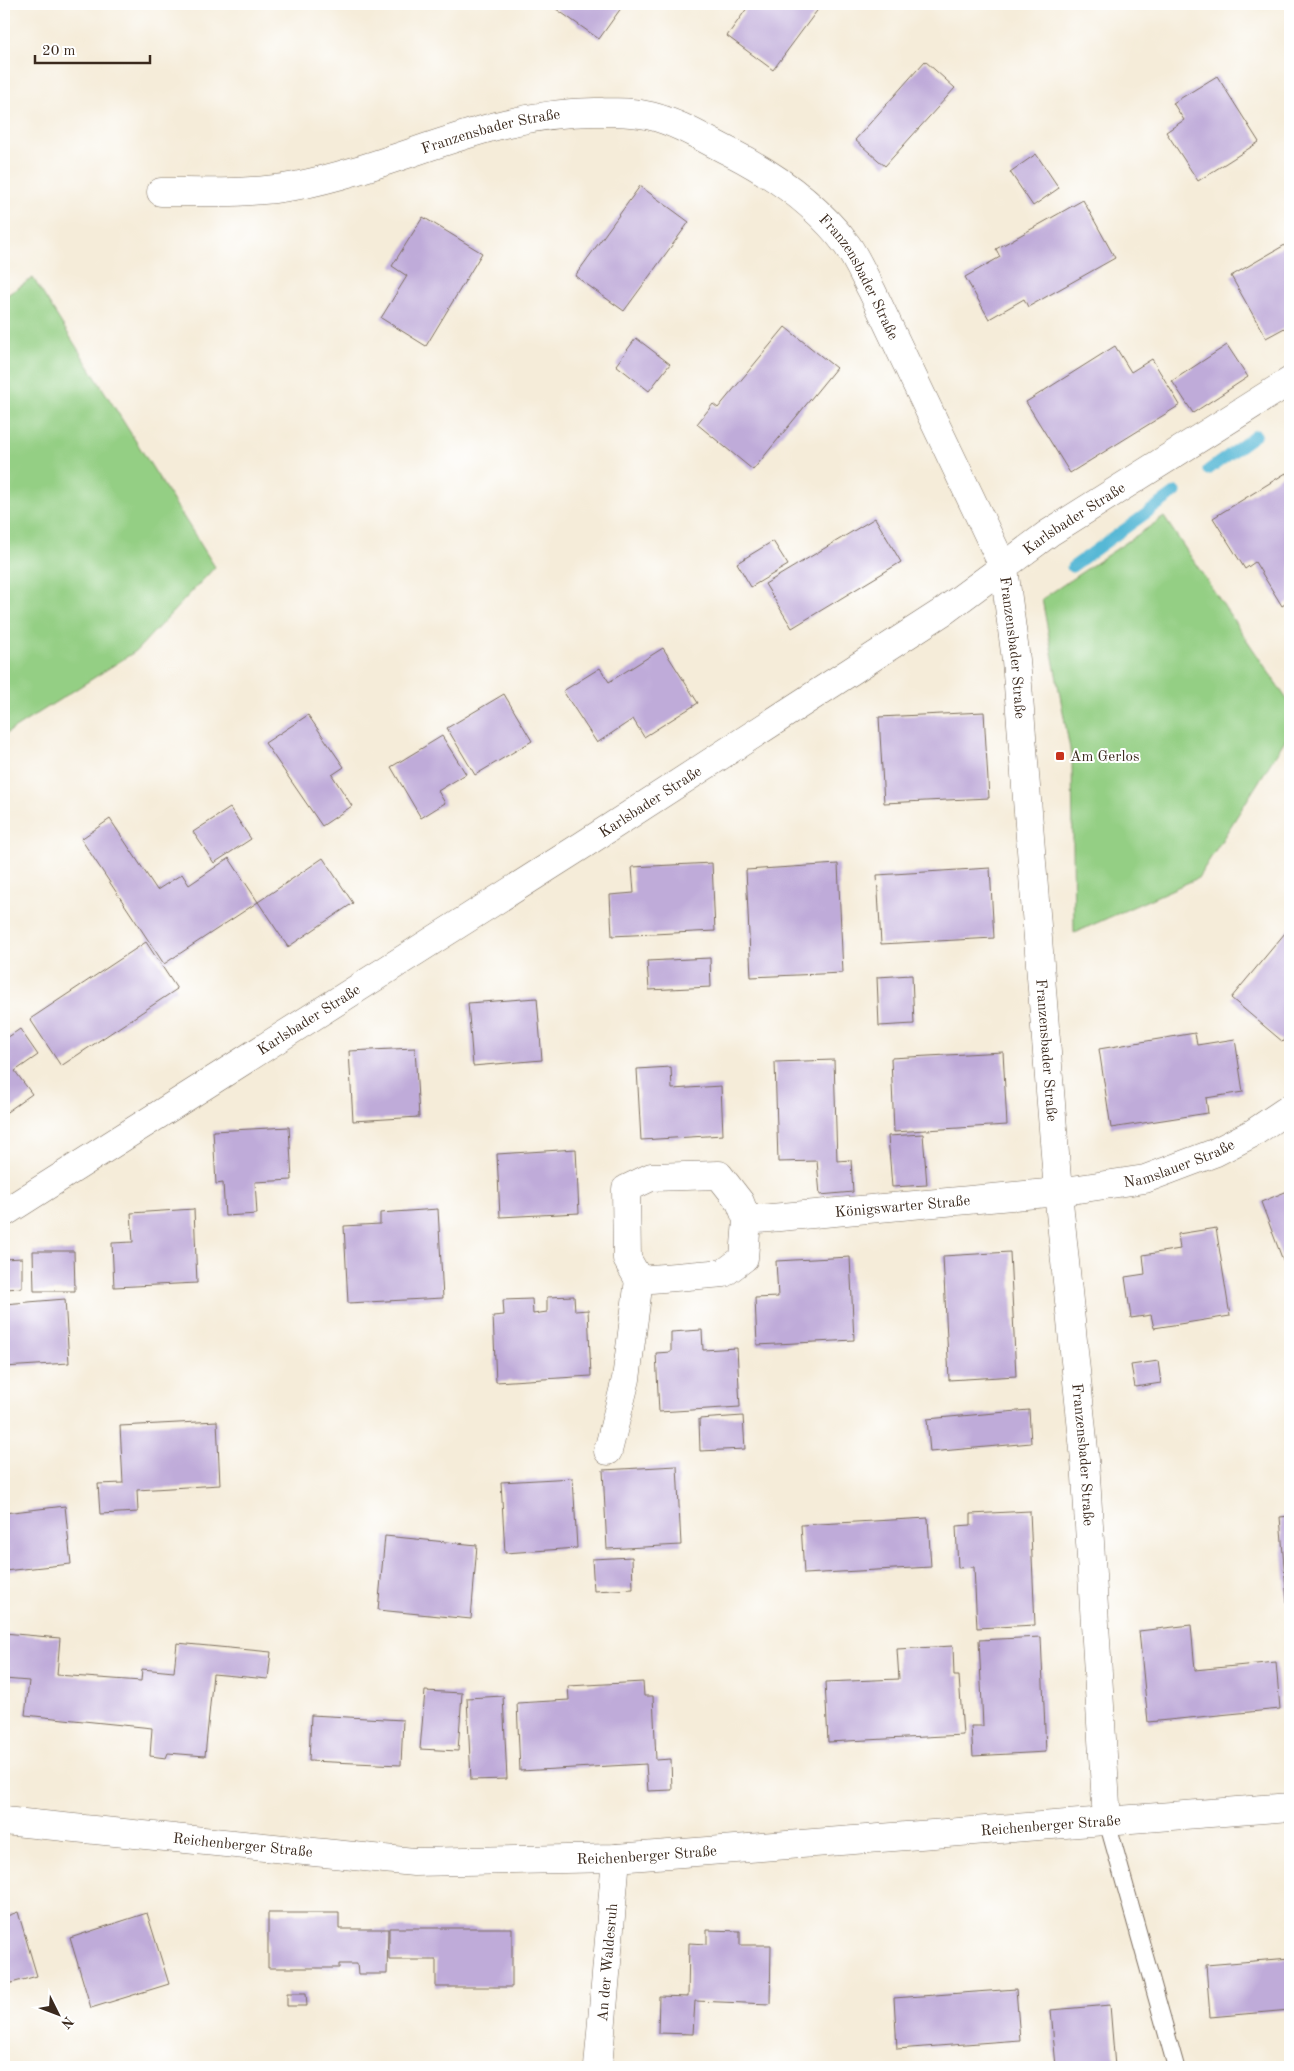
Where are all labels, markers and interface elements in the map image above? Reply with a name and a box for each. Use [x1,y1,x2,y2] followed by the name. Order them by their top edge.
[35,32,150,64] scale bar
[42,44,76,59] text: 20 m
[420,108,561,158] street label: Franzensbader Straße
[815,212,900,342] street label: Franzensbader Straße
[1021,481,1129,558] street label: Karlsbader Straße
[996,576,1027,720] street label: Franzensbader Straße
[1054,750,1066,762] marker: Am Gerlos
[1070,750,1139,765] place label: Am Gerlos
[597,764,705,841] street label: Karlsbader Straße
[1032,978,1058,1122] street label: Franzensbader Straße
[255,982,364,1059] street label: Karlsbader Straße
[1123,1138,1238,1191] street label: Namslauer Straße
[834,1194,971,1221] street label: Königswarter Straße
[1068,1383,1095,1527] street label: Franzensbader Straße
[980,1814,1122,1839] street label: Reichenberger Straße
[172,1832,313,1861] street label: Reichenberger Straße
[577,1844,718,1868] street label: Reichenberger Straße
[596,1903,621,2022] street label: An der Waldesruh
[32,1988,82,2038] north arrow
[58,2013,76,2031] text: N

